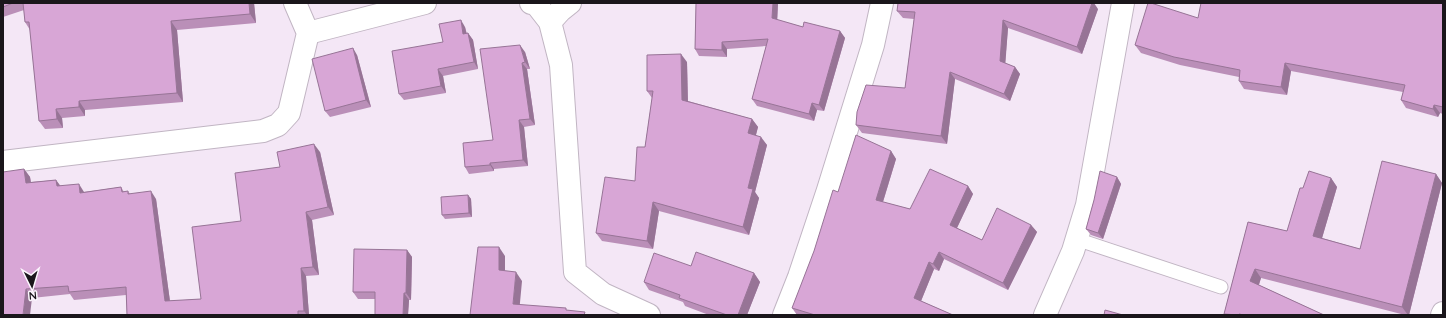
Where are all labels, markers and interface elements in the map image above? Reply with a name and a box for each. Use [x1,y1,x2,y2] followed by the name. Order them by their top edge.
[12,266,52,306] north arrow
[28,289,38,303] text: N

